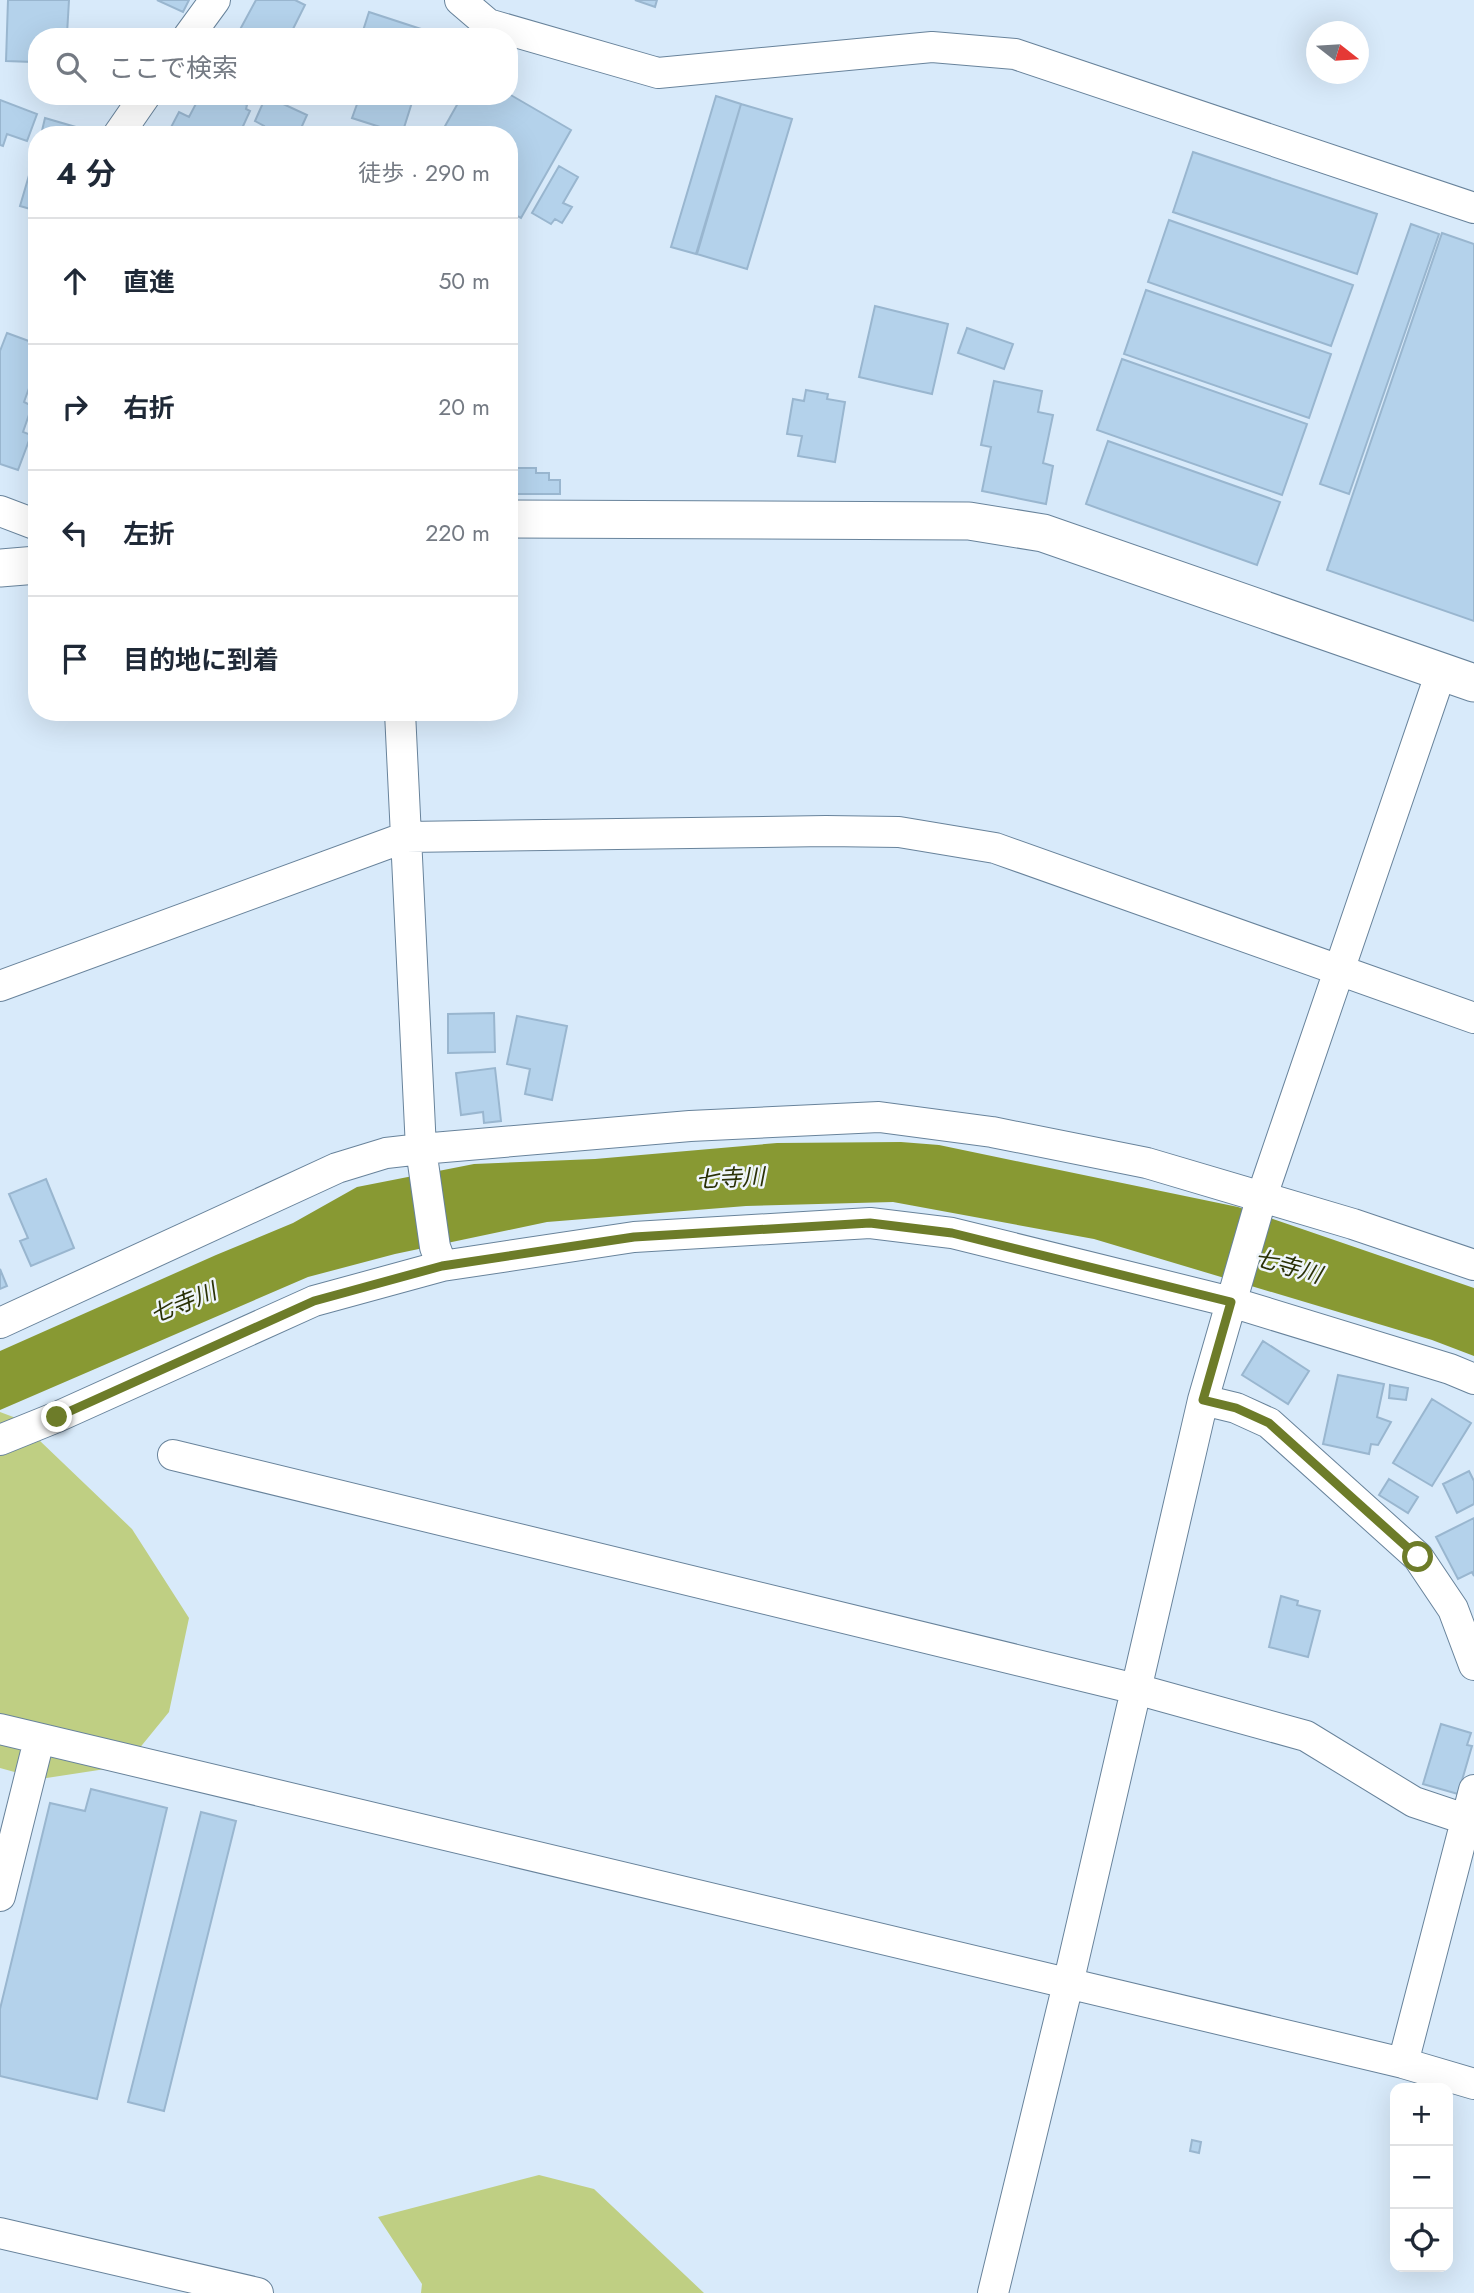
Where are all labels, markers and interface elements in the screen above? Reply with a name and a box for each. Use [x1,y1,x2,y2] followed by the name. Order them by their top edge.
[1306,21,1369,84] north arrow
[28,28,518,105] search box
[52,48,90,86] icon: search
[108,49,238,87] text: ここで検索
[56,152,116,195] text: 4 分
[358,156,490,190] text: 徒歩 · 290 m
[56,262,94,300] icon: ahead
[123,263,175,301] text: 直進
[438,264,490,298] text: 50 m
[56,388,94,426] icon: right
[123,389,175,427] text: 右折
[438,390,490,424] text: 20 m
[56,514,94,552] icon: left
[123,515,175,553] text: 左折
[425,516,490,550] text: 220 m
[56,640,94,678] icon: arrive
[123,641,279,679] text: 目的地に到着
[695,1159,768,1197] water label: 七寺川
[1250,1240,1329,1293] water label: 七寺川
[145,1273,224,1332] water label: 七寺川
[41,1401,72,1432] route end
[1402,1541,1433,1572] route start
[1390,2083,1453,2272] map controls
[1390,2083,1453,2146] button: +
[1390,2146,1453,2209] button: −
[1390,2209,1453,2272] button: locate

